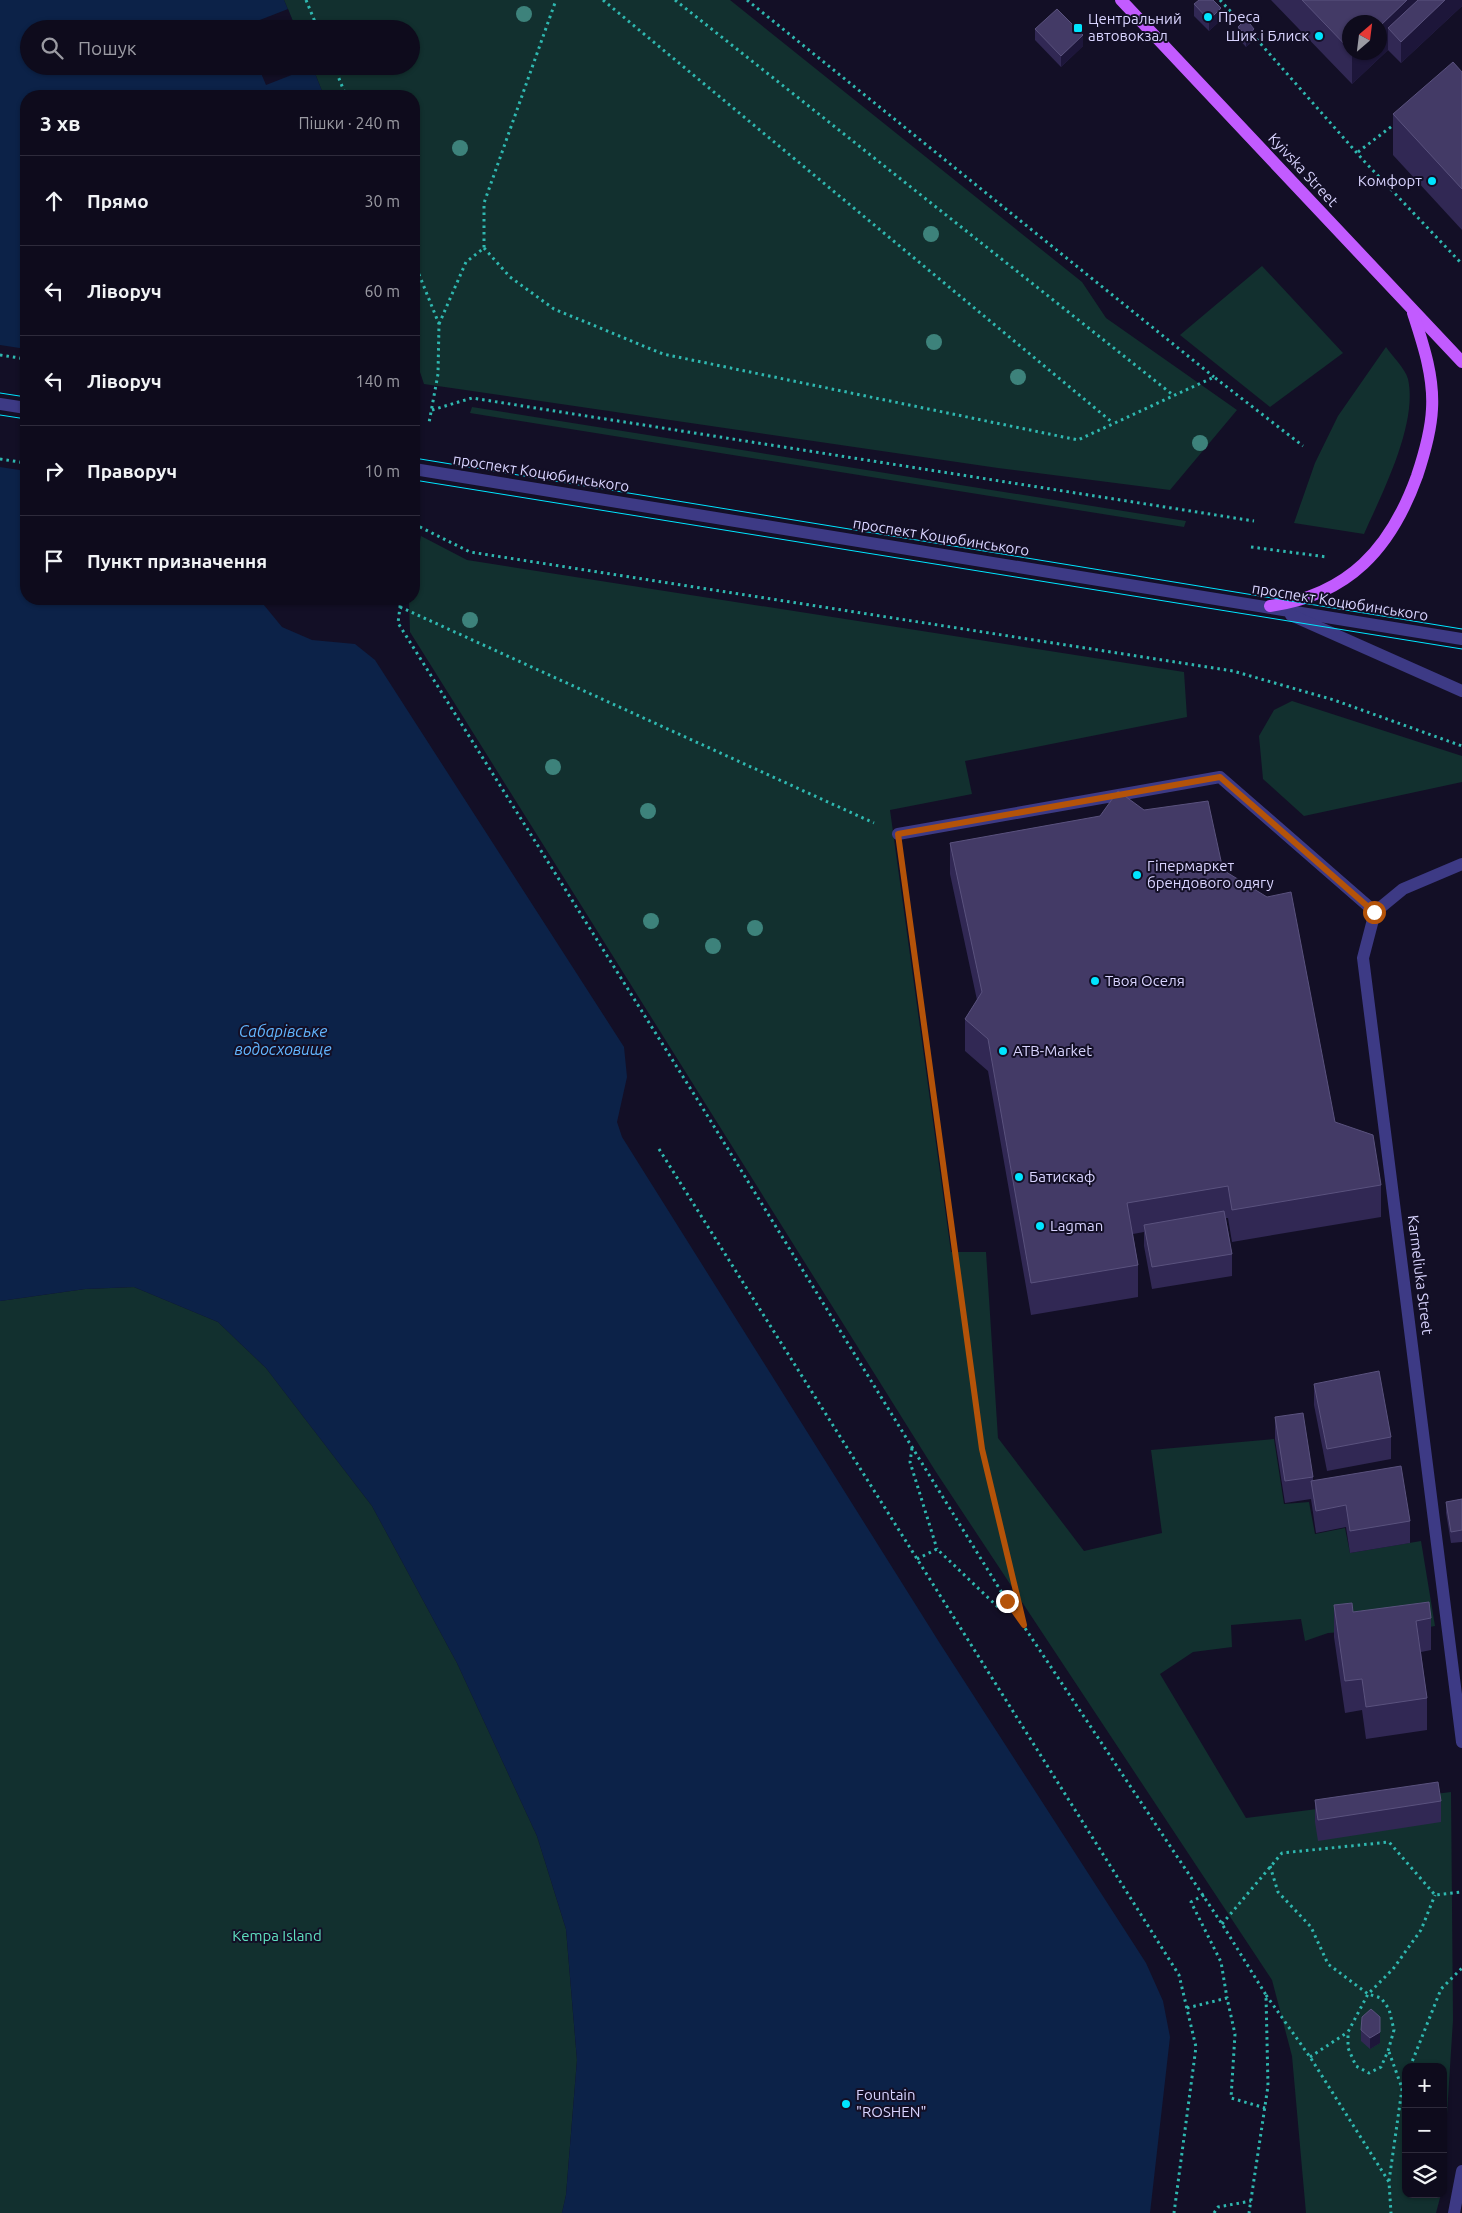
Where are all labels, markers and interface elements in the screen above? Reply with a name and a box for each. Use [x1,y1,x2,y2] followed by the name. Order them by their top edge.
[1218,8,1260,25] place label: Преса
[1088,10,1182,44] place label: Центральний автовокзал
[1202,11,1214,23] marker: Преса
[1342,15,1387,60] north arrow
[20,20,420,75] search box
[1072,22,1084,34] marker: Центральний автовокзал
[1226,27,1309,44] place label: Шик і Блиск
[1313,30,1325,42] marker: Шик і Блиск
[38,34,66,62] icon: search
[78,37,137,59] text: Пошук
[40,111,81,135] text: 3 хв
[299,114,400,132] text: Пішки · 240 m
[1265,129,1342,210] street label: Kyivska Street
[1358,172,1422,189] place label: Комфорт
[1426,175,1438,187] marker: Комфорт
[40,187,68,215] icon: ahead
[87,190,149,212] text: Прямо
[364,192,400,210] text: 30 m
[40,277,68,305] icon: left
[87,280,161,302] text: Ліворуч
[364,282,400,300] text: 60 m
[40,367,68,395] icon: left
[87,370,161,392] text: Ліворуч
[355,372,400,390] text: 140 m
[452,450,631,495] street label: проспект Коцюбинського
[40,457,68,485] icon: right
[87,460,177,482] text: Праворуч
[364,462,400,480] text: 10 m
[852,514,1031,559] street label: проспект Коцюбинського
[40,547,68,575] icon: arrive
[87,550,267,572] text: Пункт призначення
[1251,579,1430,624] street label: проспект Коцюбинського
[1147,857,1274,891] place label: Гіпермаркет брендового одягу
[1131,869,1143,881] marker: Гіпермаркет брендового одягу
[1363,901,1386,924] route start
[1105,972,1185,989] place label: Твоя Оселя
[1089,975,1101,987] marker: Твоя Оселя
[234,1022,332,1058] water label: Сабарівське водосховище
[1013,1042,1092,1059] place label: ATB-Market
[997,1045,1009,1057] marker: ATB-Market
[1029,1168,1095,1185] place label: Батискаф
[1013,1171,1025,1183] marker: Батискаф
[1405,1214,1436,1336] street label: Karmeliuka Street
[1050,1217,1103,1234] place label: Lagman
[1034,1220,1046,1232] marker: Lagman
[996,1590,1019,1613] route end
[232,1927,322,1944] park label: Kempa Island
[1402,2063,1447,2198] map controls
[1402,2063,1447,2108] button: +
[856,2086,926,2120] place label: Fountain "ROSHEN"
[840,2098,852,2110] marker: Fountain "ROSHEN"
[1402,2108,1447,2153] button: −
[1402,2153,1447,2198] button: layers

